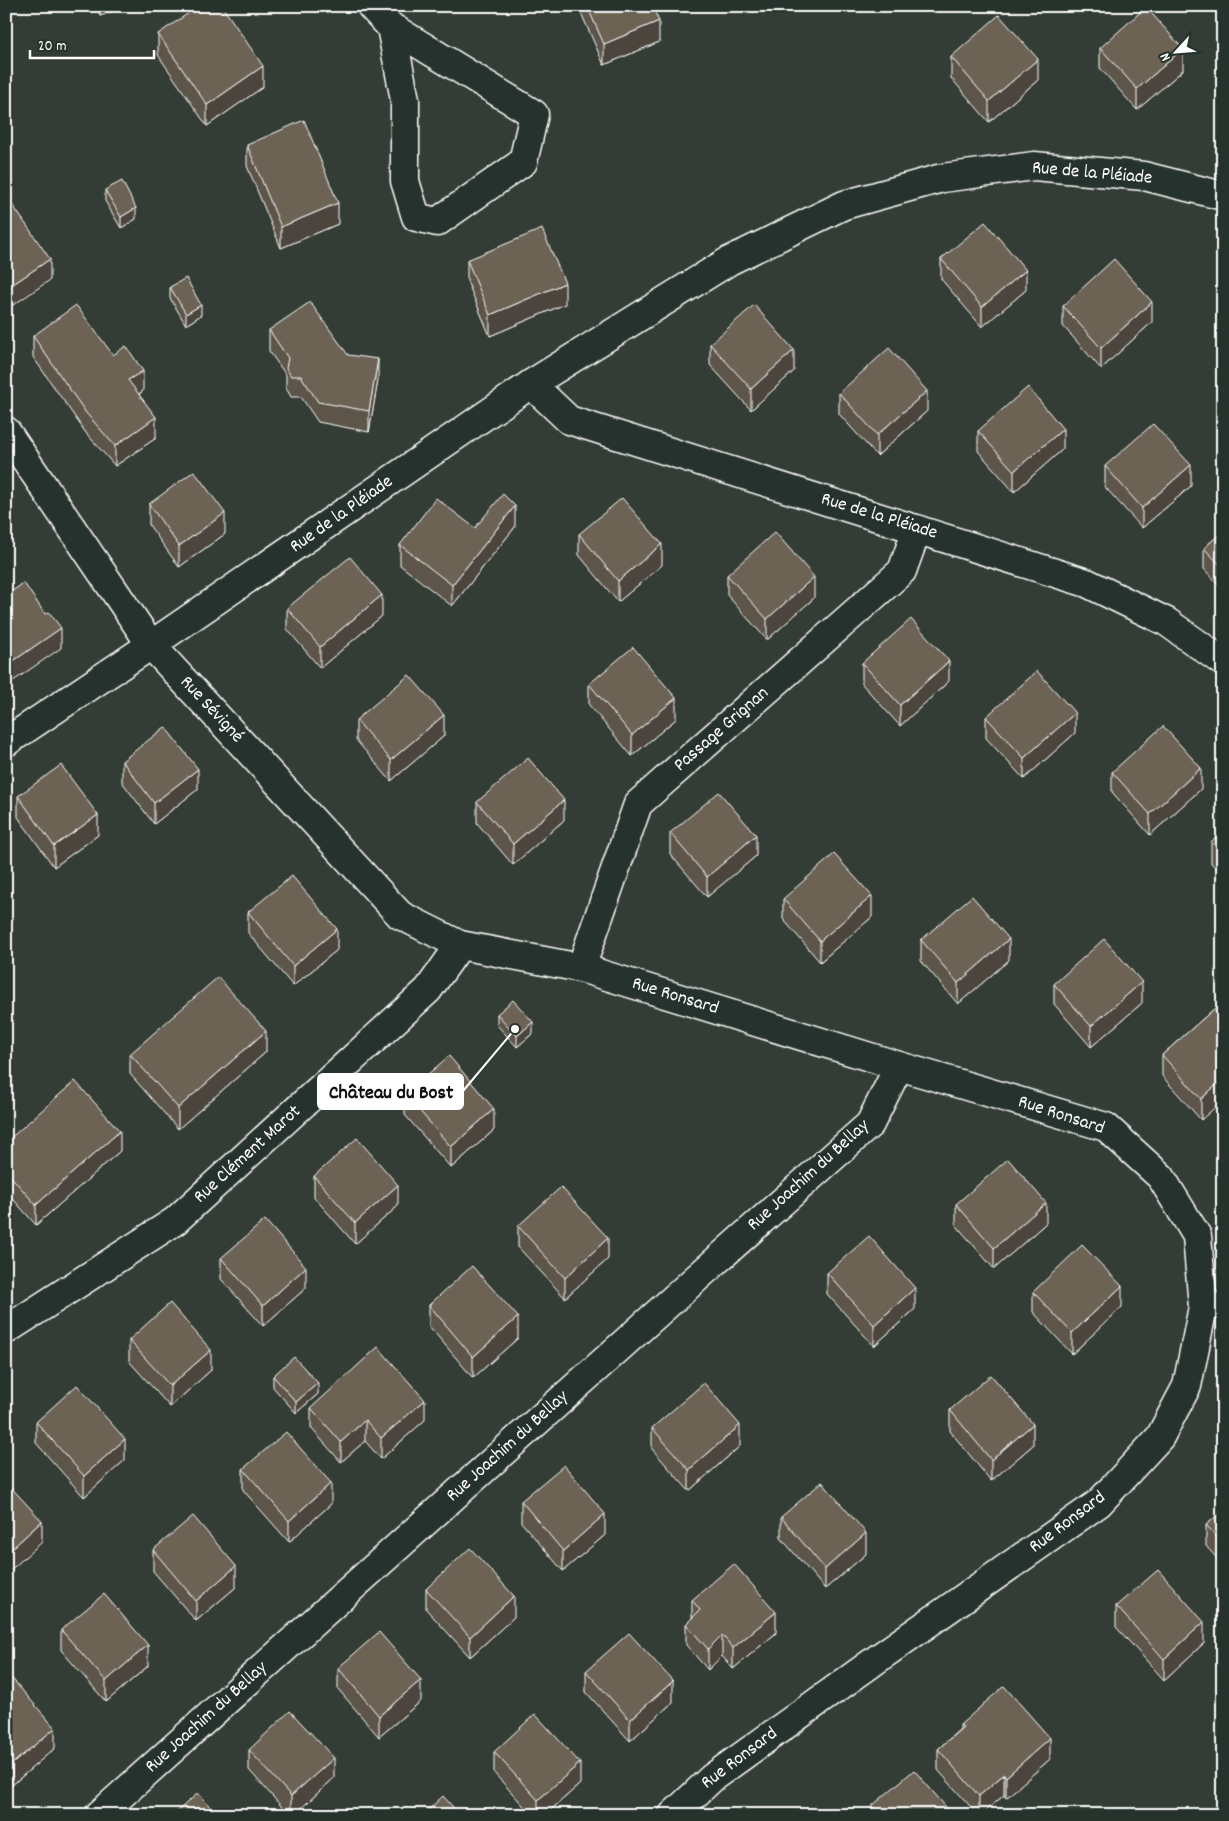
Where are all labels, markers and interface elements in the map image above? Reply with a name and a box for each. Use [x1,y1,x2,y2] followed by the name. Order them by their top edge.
[30,28,154,60] scale bar
[1152,28,1202,78] north arrow
[38,36,66,58] text: 20 m
[1156,49,1177,64] text: N
[1031,155,1153,193] street label: Rue de la Pléiade
[285,469,399,561] street label: Rue de la Pléiade
[817,486,941,548] street label: Rue de la Pléiade
[173,670,249,750] street label: Rue Sévigné
[668,681,776,779] street label: Passage Grignan
[628,971,722,1023] street label: Rue Ronsard
[318,1074,463,1109] callout: Château du Bost
[329,1080,454,1108] text: Château du Bost
[1014,1089,1108,1143] street label: Rue Ronsard
[188,1099,308,1211] street label: Rue Clément Marot
[742,1114,876,1238] street label: Rue Joachim du Bellay
[441,1385,575,1509] street label: Rue Joachim du Bellay
[1024,1485,1112,1561] street label: Rue Ronsard
[140,1656,274,1780] street label: Rue Joachim du Bellay
[696,1721,784,1797] street label: Rue Ronsard

